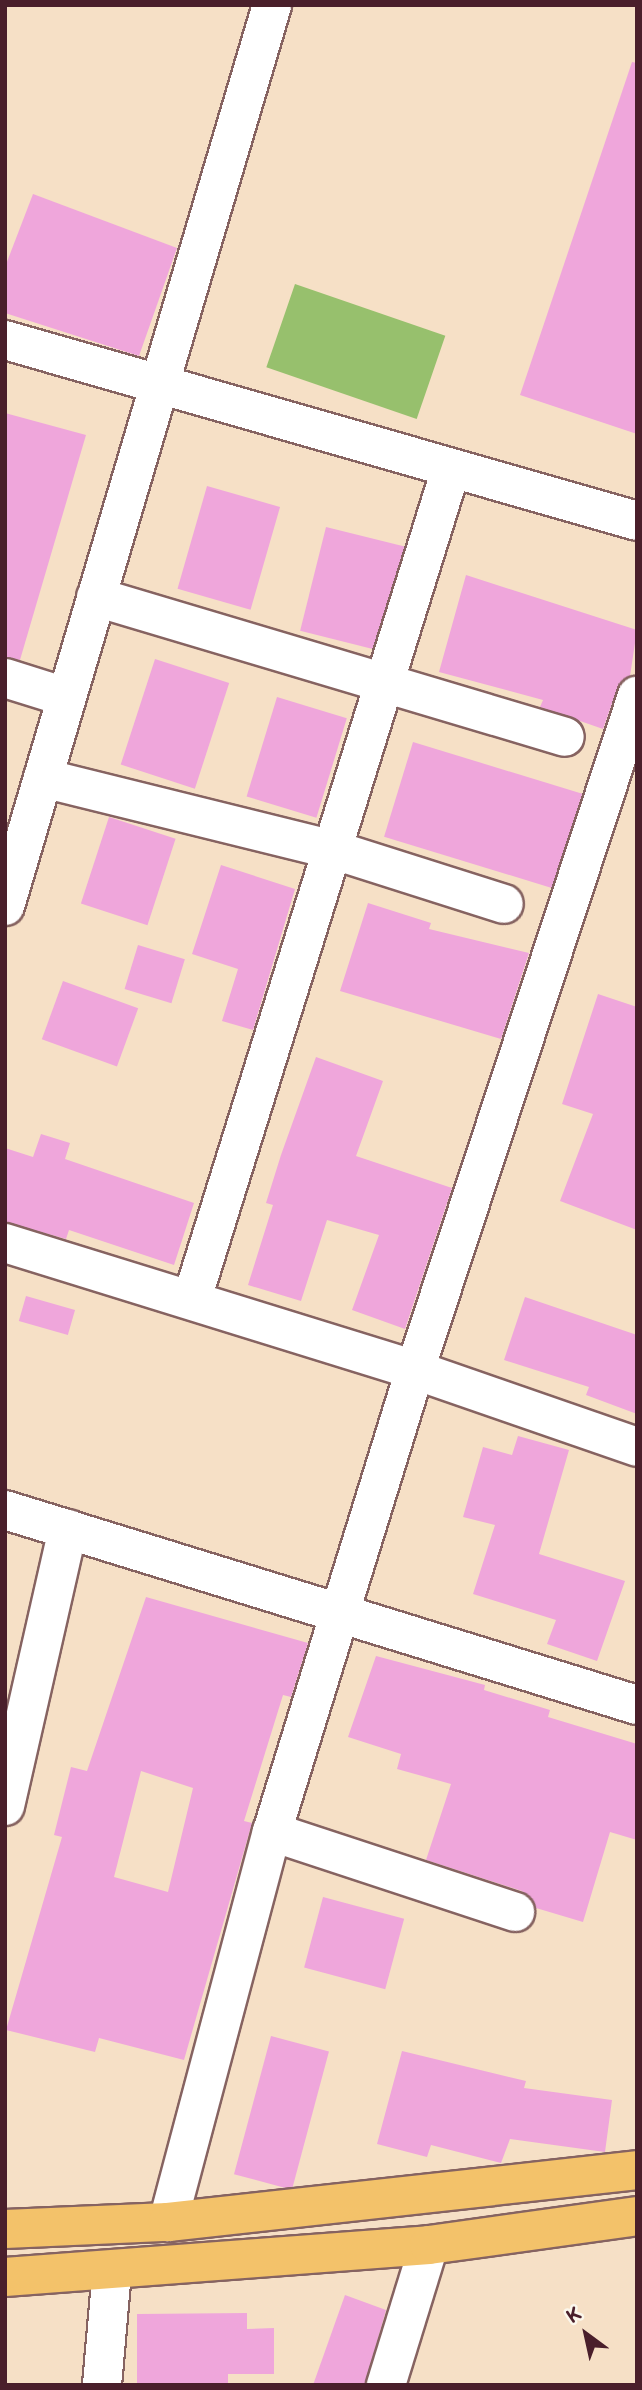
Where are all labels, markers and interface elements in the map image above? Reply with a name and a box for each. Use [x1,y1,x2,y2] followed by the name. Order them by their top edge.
[551,2299,621,2369] north arrow
[563,2303,586,2329] text: K

